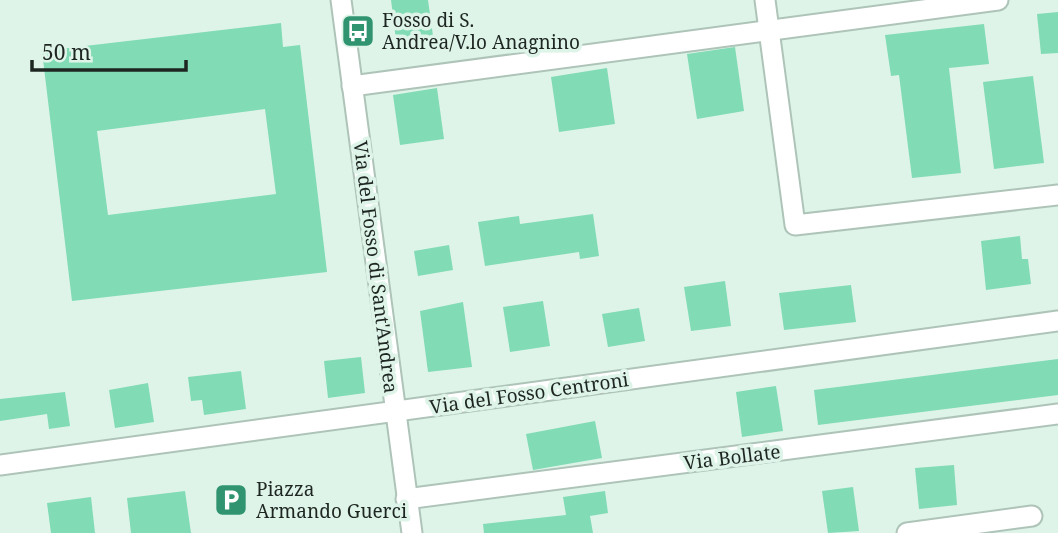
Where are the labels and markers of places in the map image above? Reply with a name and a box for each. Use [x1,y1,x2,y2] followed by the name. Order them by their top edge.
[382,7,580,55] place label: Fosso di S. Andrea/V.lo Anagnino
[339,12,377,50] bus stop icon: Fosso di S. Andrea/V.lo Anagnino
[256,476,407,524] place label: Piazza Armando Guerci
[212,481,250,519] parking icon: Piazza Armando Guerci

